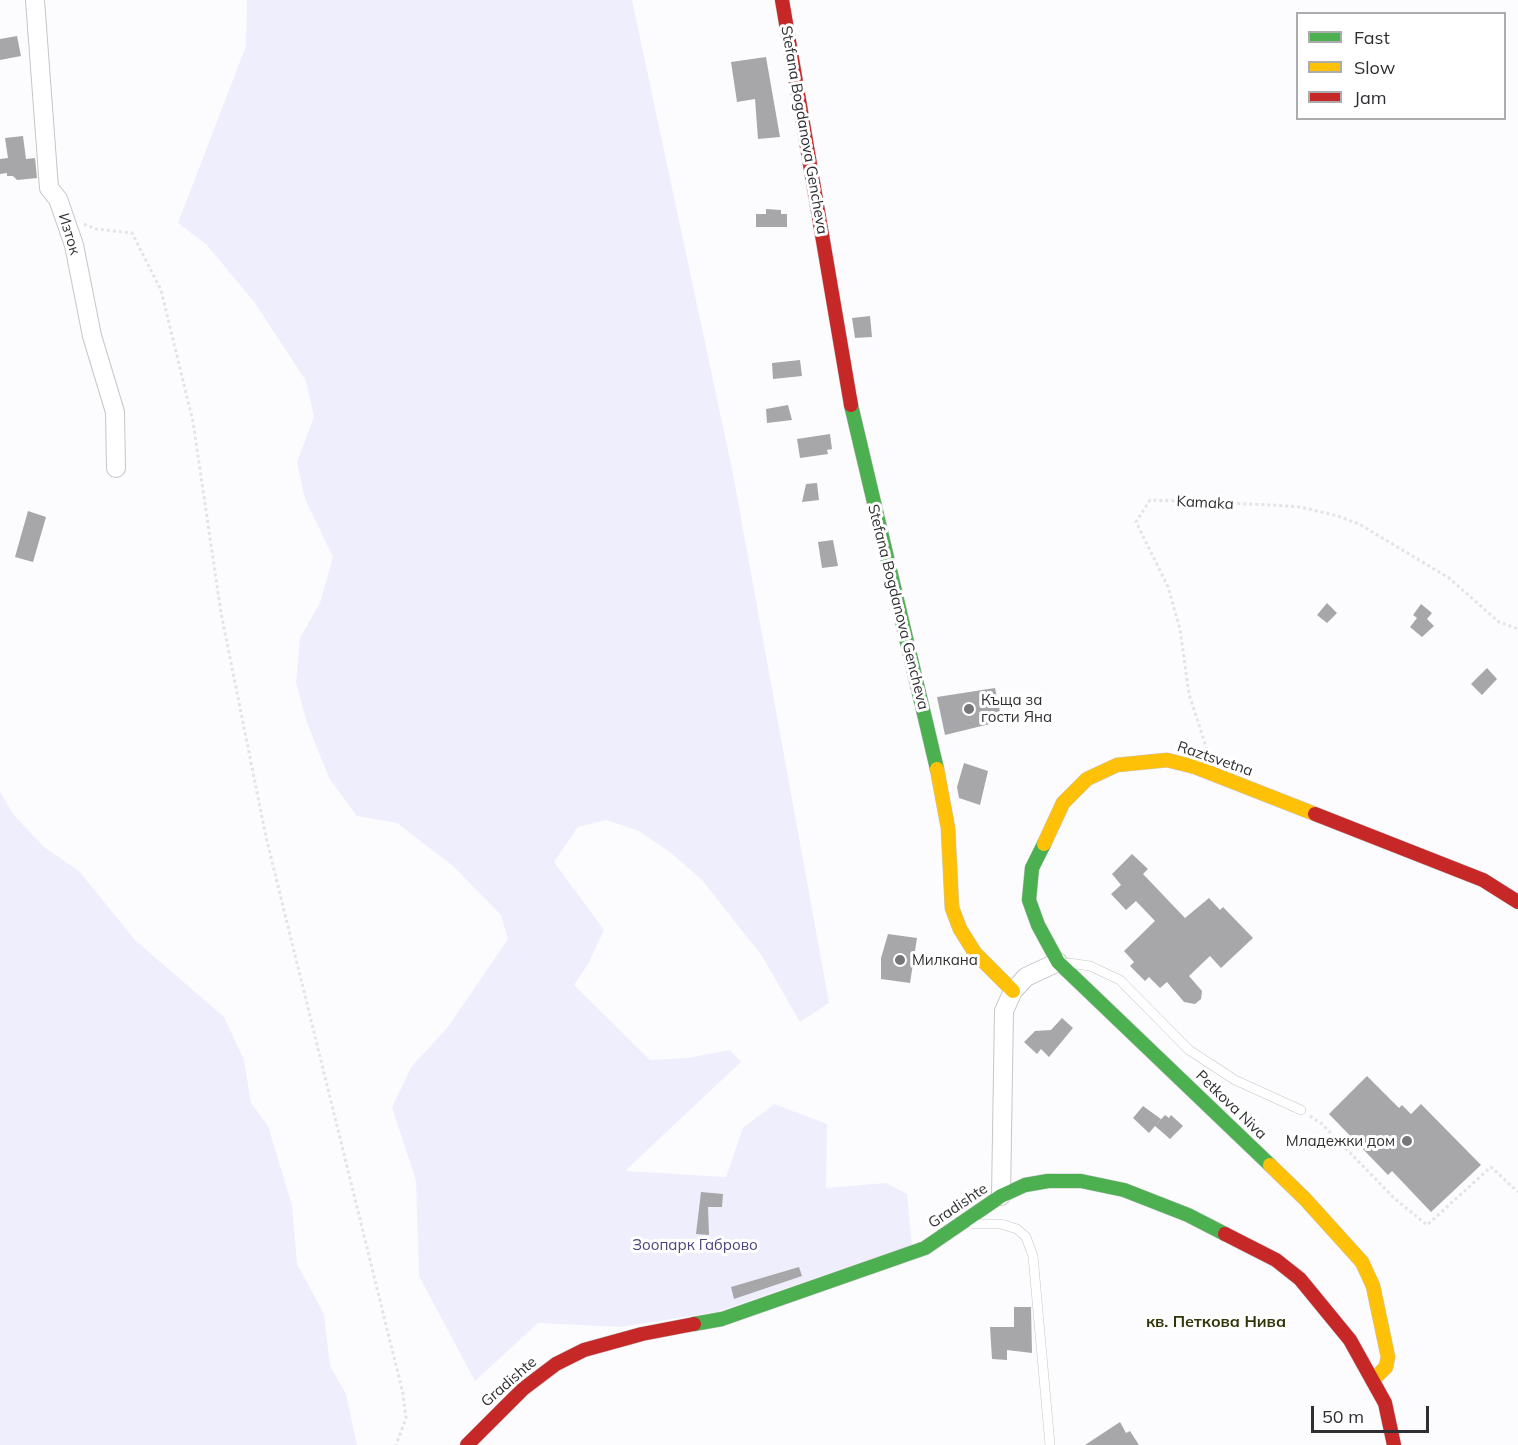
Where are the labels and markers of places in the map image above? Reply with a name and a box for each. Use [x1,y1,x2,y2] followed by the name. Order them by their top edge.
[981,691,1052,726] place label: Къща за гости Яна
[962,702,976,716] marker: Къща за гости Яна
[912,951,978,969] place label: Милкана
[893,953,907,967] marker: Милкана
[1286,1132,1395,1150] place label: Младежки дом
[1400,1134,1414,1148] marker: Младежки дом

